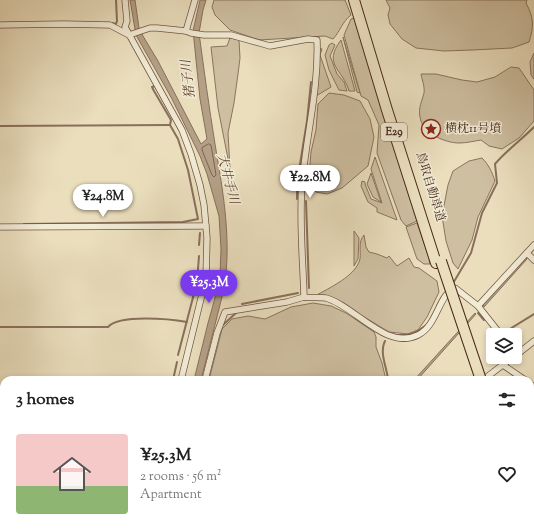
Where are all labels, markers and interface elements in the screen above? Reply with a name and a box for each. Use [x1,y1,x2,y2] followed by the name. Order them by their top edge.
[177,57,200,99] water label: 猪子川
[420,118,442,140] place icon: 横枕11号墳
[445,120,501,138] place label: 横枕11号墳
[381,123,407,141] road number: E29
[411,150,449,224] street label: 鳥取自動車道
[212,152,243,208] water label: 大井手川
[277,165,343,199] pin: ¥22.8M
[289,169,331,187] text: ¥22.8M
[70,184,136,218] pin: ¥24.8M
[82,188,124,206] text: ¥24.8M
[176,270,242,304] pin: ¥25.3M
[189,274,229,292] text: ¥25.3M
[486,328,522,364] map controls
[486,328,522,364] button: layers
[16,388,74,412] text: 3 homes
[496,389,518,411] icon: filters
[140,444,191,468] text: ¥25.3M
[48,450,96,498] icon: home
[496,463,518,485] icon: heart
[140,468,221,486] text: 2 rooms · 56 m²
[140,486,201,504] text: Apartment

